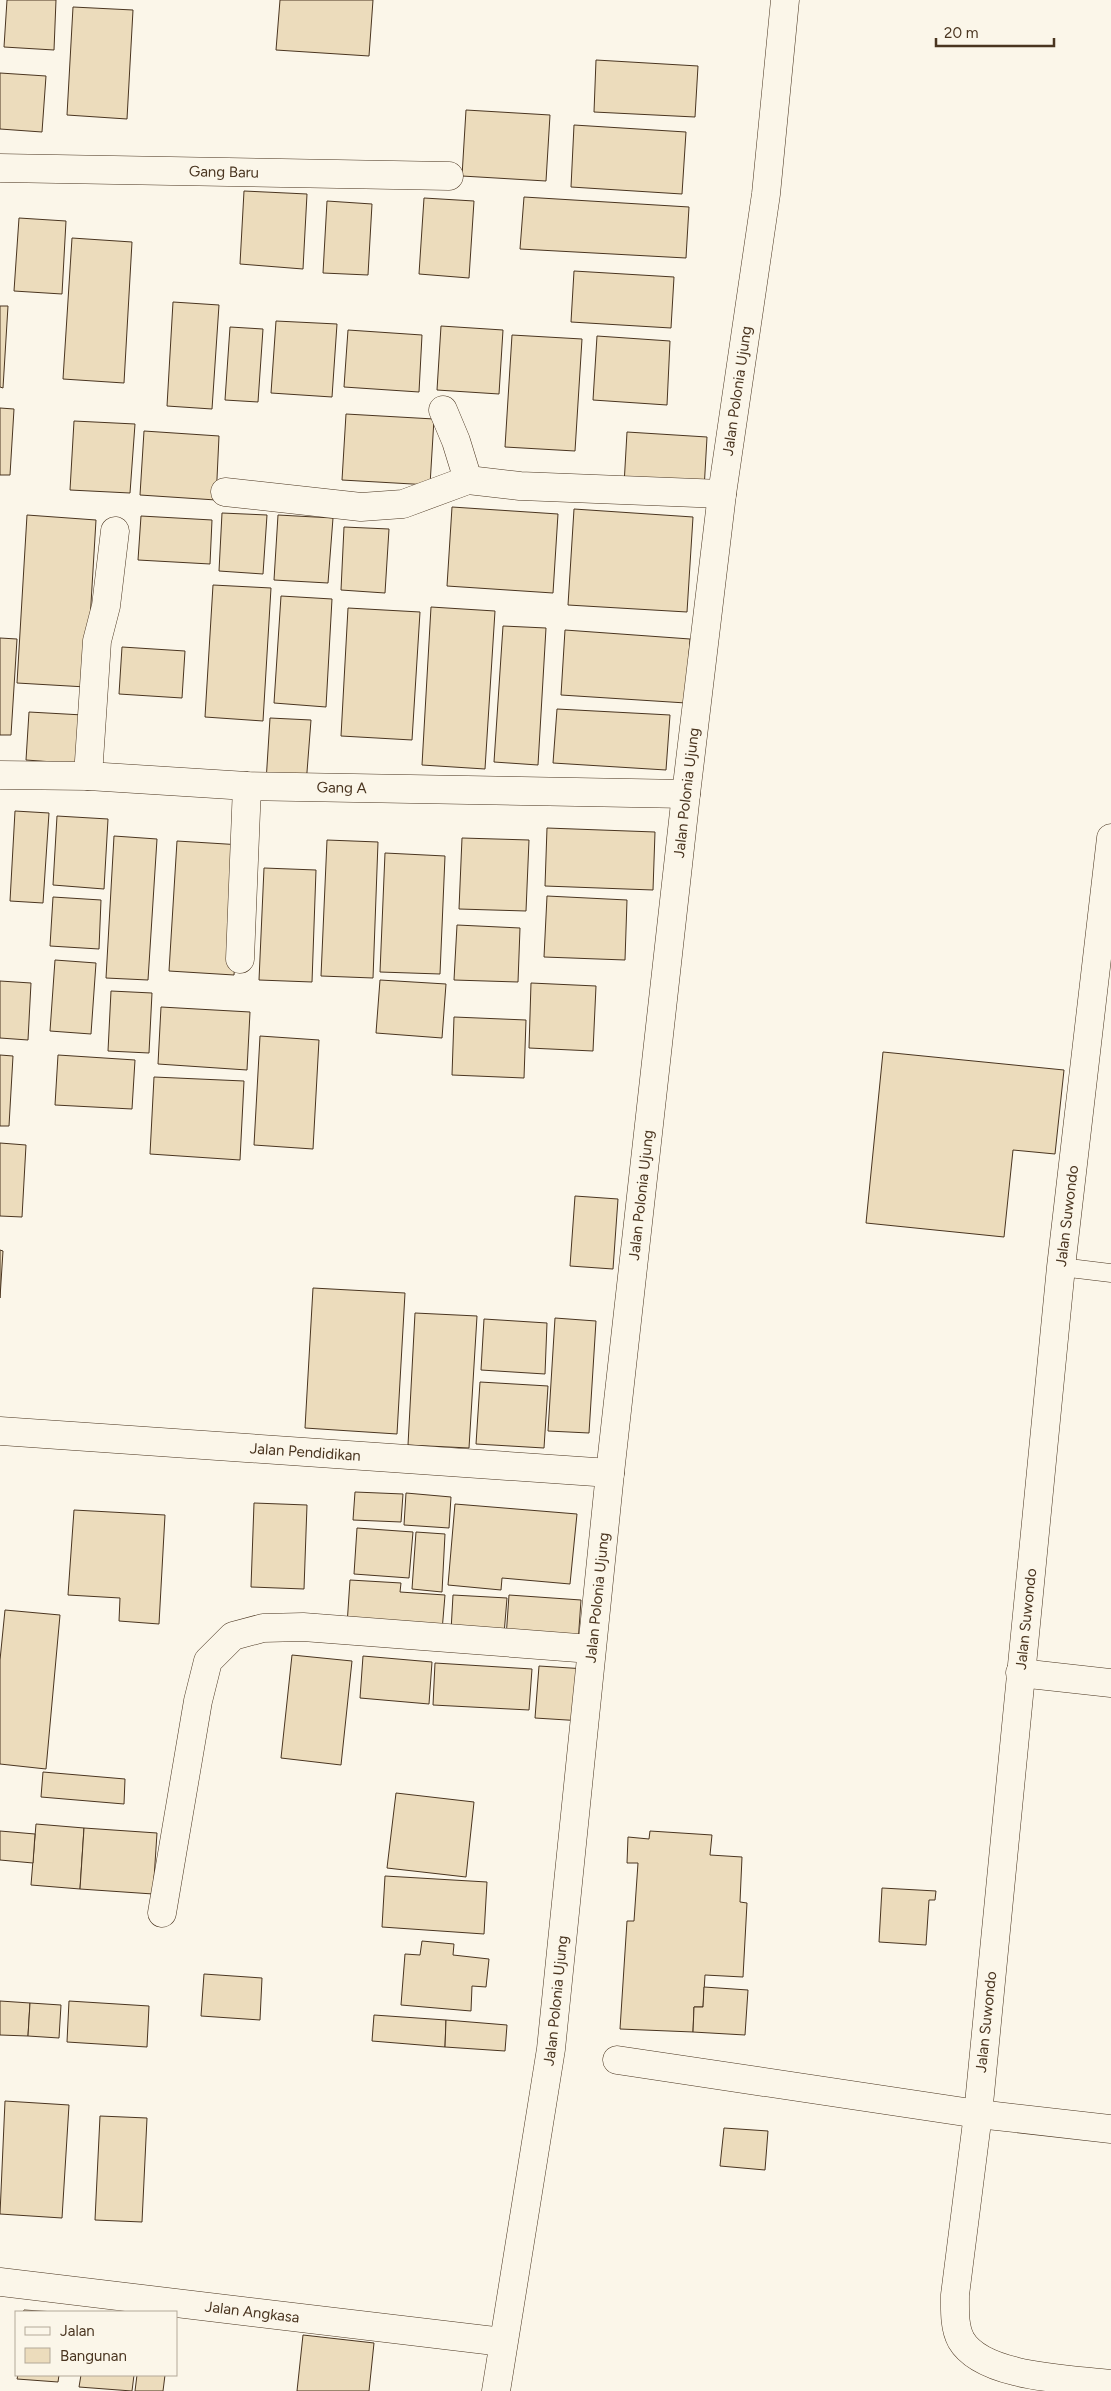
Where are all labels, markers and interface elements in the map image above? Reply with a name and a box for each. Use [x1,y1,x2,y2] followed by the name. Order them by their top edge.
[936,15,1054,47] scale bar
[944,24,978,42] text: 20 m
[189,162,259,182] street label: Gang Baru
[719,325,756,457] street label: Jalan Polonia Ujung
[670,726,703,859] street label: Jalan Polonia Ujung
[316,778,367,797] street label: Gang A
[625,1129,657,1261] street label: Jalan Polonia Ujung
[1052,1164,1082,1268] street label: Jalan Suwondo
[249,1439,361,1465] street label: Jalan Pendidikan
[582,1532,613,1664] street label: Jalan Polonia Ujung
[1012,1567,1040,1671] street label: Jalan Suwondo
[539,1934,572,2067] street label: Jalan Polonia Ujung
[972,1970,1000,2074] street label: Jalan Suwondo
[204,2298,301,2327] street label: Jalan Angkasa
[15,2311,178,2376] legend
[60,2322,95,2340] text: Jalan
[60,2347,127,2365] text: Bangunan

